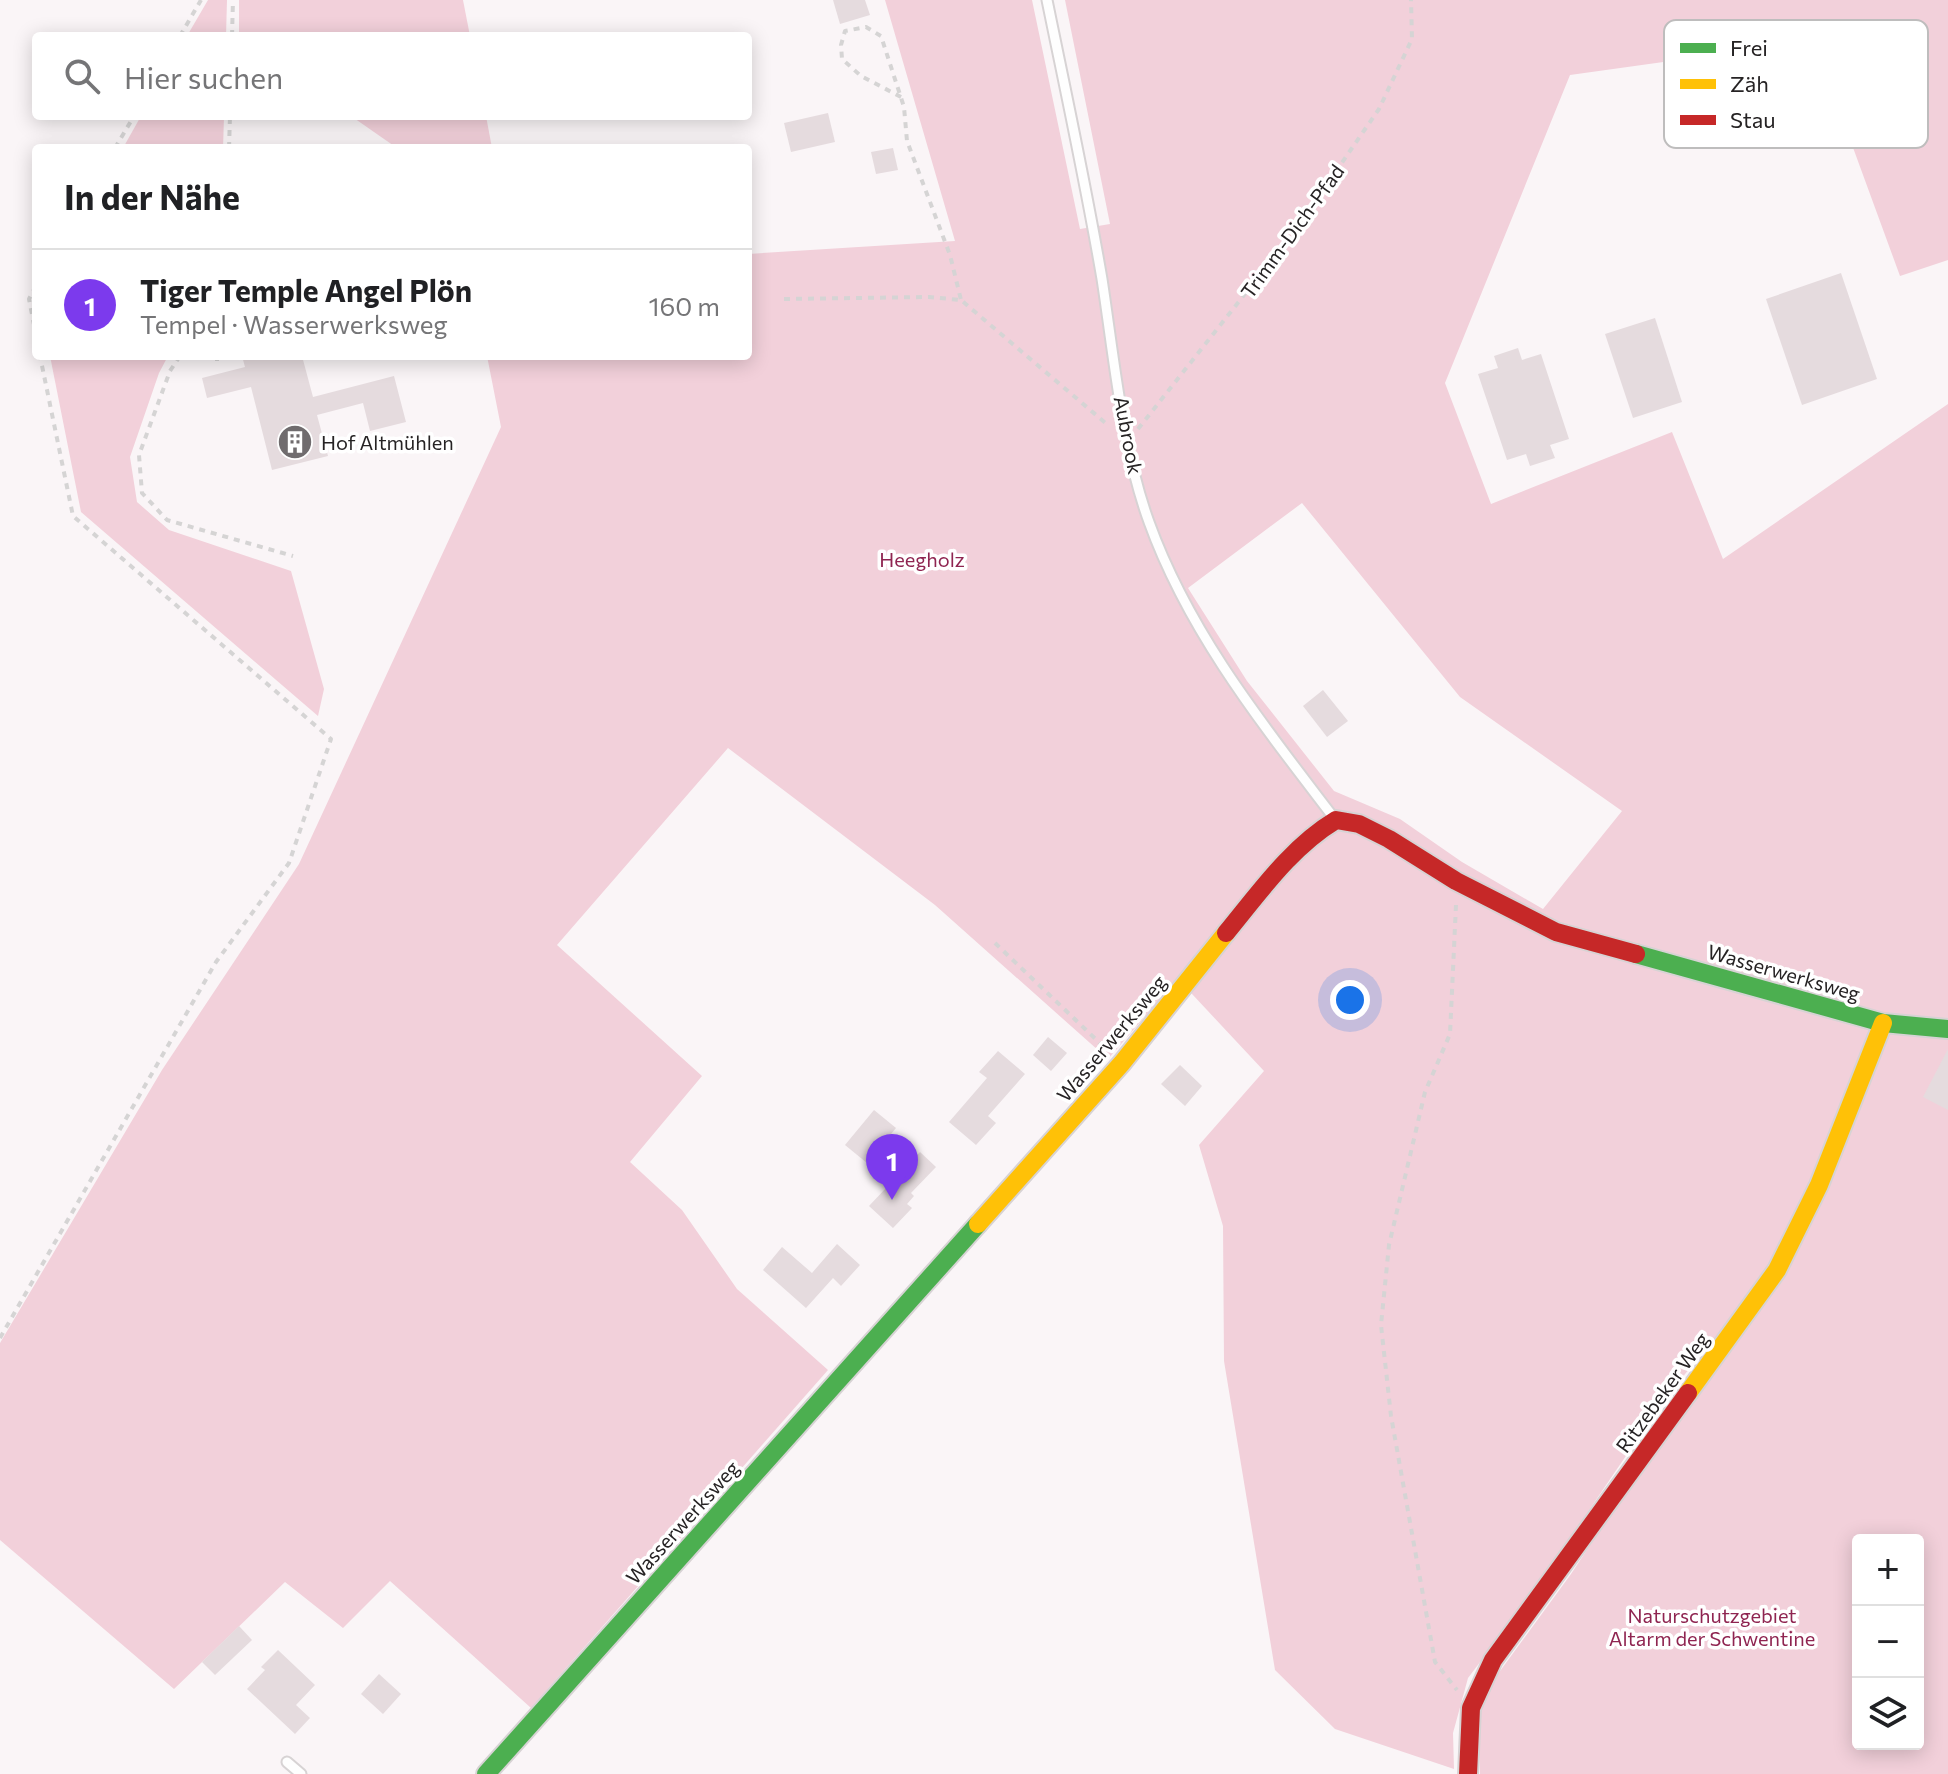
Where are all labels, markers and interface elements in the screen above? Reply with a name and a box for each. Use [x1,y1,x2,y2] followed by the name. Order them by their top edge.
[1664,20,1928,148] legend
[32,32,752,120] search box
[1730,34,1768,61] text: Frei
[60,54,104,98] icon: search
[124,58,283,95] text: Hier suchen
[1730,70,1769,97] text: Zäh
[1730,106,1776,133] text: Stau
[1235,159,1349,303] street label: Trimm-Dich-Pfad
[64,175,240,217] text: In der Nähe
[140,271,472,308] text: Tiger Temple Angel Plön
[84,290,96,321] text: 1
[648,290,720,321] text: 160 m
[140,308,448,339] text: Tempel · Wasserwerksweg
[1110,394,1148,476] street label: Aubrook
[276,423,314,461] building icon: Hof Altmühlen
[321,430,454,454] place label: Hof Altmühlen
[879,547,965,571] park label: Heegholz
[1705,939,1863,1005] street label: Wasserwerksweg
[1051,970,1171,1106] street label: Wasserwerksweg
[1330,980,1370,1020] your location
[866,1134,918,1200] pin: 1
[1610,1327,1714,1457] street label: Ritzebeker Weg
[620,1455,744,1589] street label: Wasserwerksweg
[1852,1534,1924,1750] map controls
[1852,1534,1924,1606] button: +
[1609,1603,1815,1650] park label: Naturschutzgebiet Altarm der Schwentine
[1852,1606,1924,1678] button: −
[1852,1678,1924,1750] button: layers

